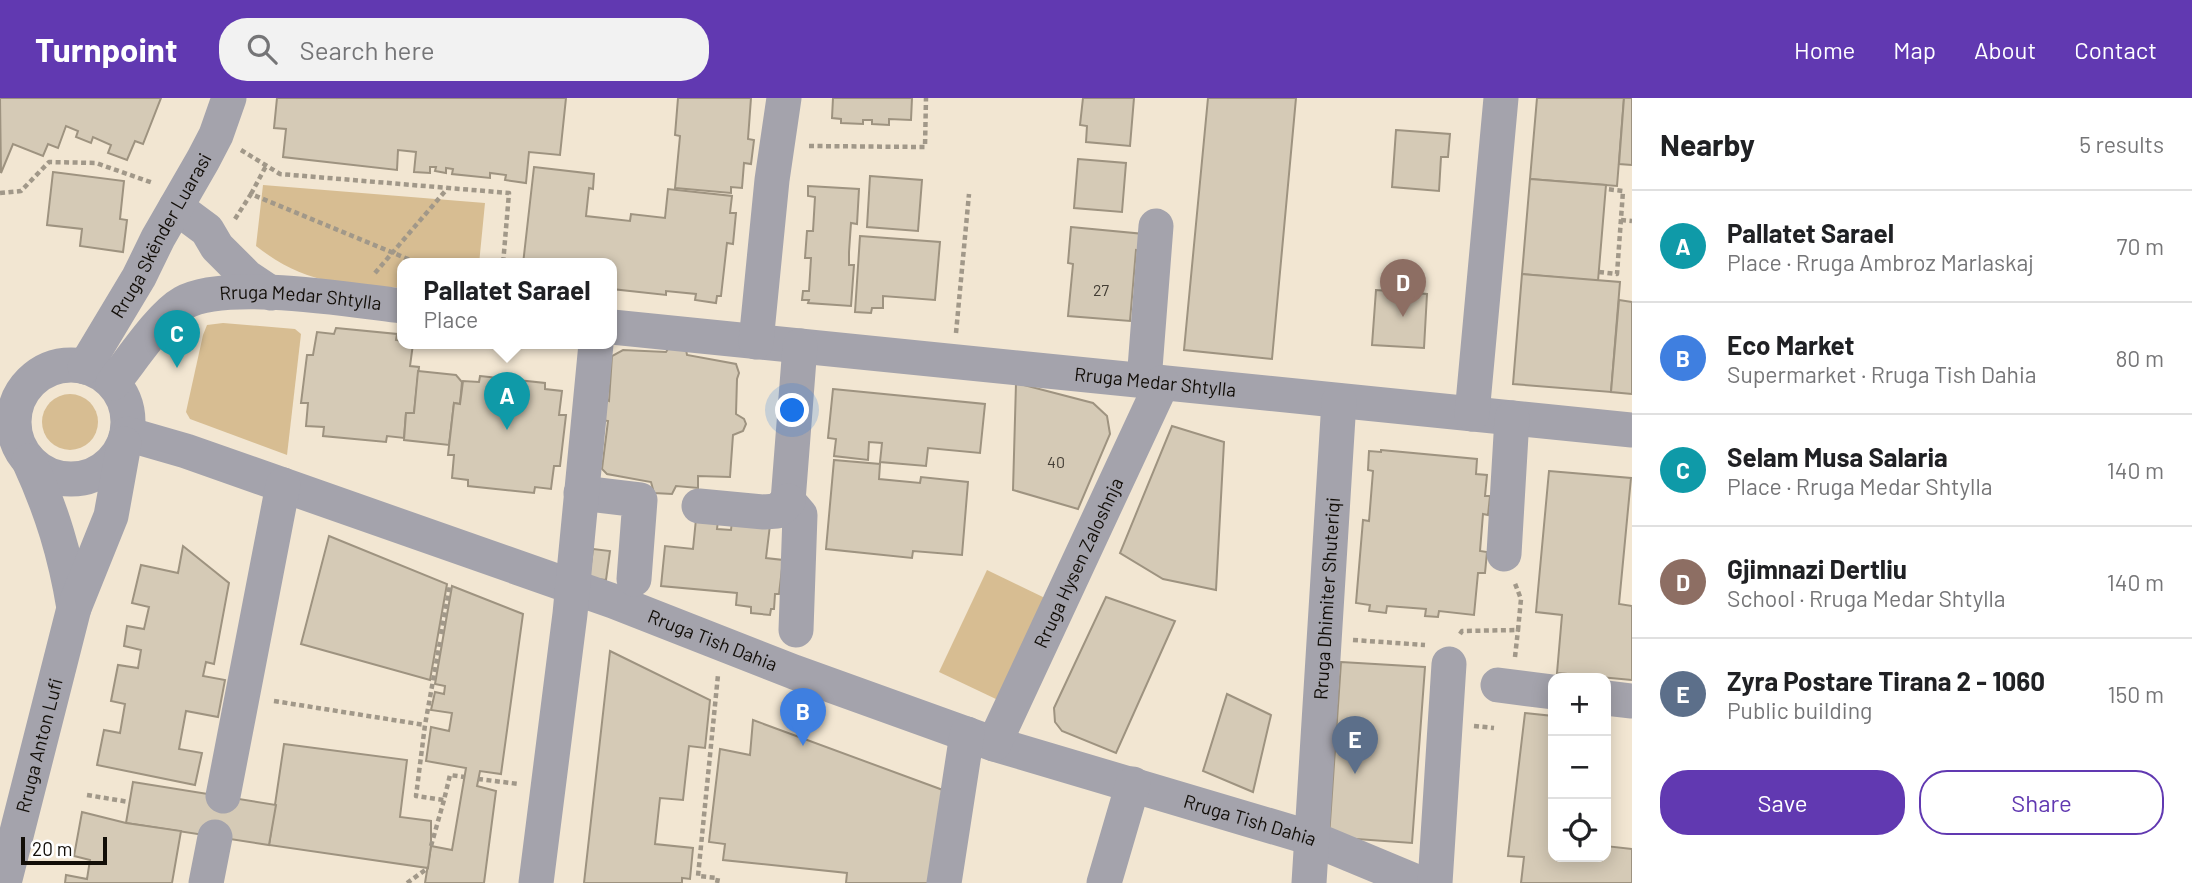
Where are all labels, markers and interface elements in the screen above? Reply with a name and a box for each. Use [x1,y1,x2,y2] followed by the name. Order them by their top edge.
[219,18,709,81] search box
[35,29,177,69] text: Turnpoint
[243,30,281,68] icon: search
[299,34,435,65] text: Search here
[1794,35,1855,64] text: Home
[1893,35,1936,64] text: Map
[1974,35,2036,64] text: About
[2074,35,2157,64] text: Contact
[1660,126,1755,162] text: Nearby
[2079,130,2164,158] text: 5 results
[105,149,216,322] street label: Rruga Skënder Luarasi
[1727,217,1894,248] text: Pallatet Sarael
[1675,232,1691,260] text: A
[2117,232,2164,260] text: 70 m
[1727,248,2034,276] text: Place · Rruga Ambroz Marlaskaj
[397,258,617,349] popup
[1380,259,1426,317] pin: D
[424,274,590,305] text: Pallatet Sarael
[218,280,383,314] street label: Rruga Medar Shtylla
[1093,280,1109,299] house number: 27
[424,305,478,333] text: Place
[154,310,200,368] pin: C
[1727,329,1854,360] text: Eco Market
[1676,344,1690,372] text: B
[2115,344,2164,372] text: 80 m
[1727,360,2037,388] text: Supermarket · Rruga Tish Dahia
[1073,362,1237,401] street label: Rruga Medar Shtylla
[484,372,530,430] pin: A
[775,393,809,427] your location
[1727,441,1948,472] text: Selam Musa Salaria
[1047,452,1065,471] house number: 40
[1676,456,1690,484] text: C
[2107,456,2164,484] text: 140 m
[1727,472,1992,500] text: Place · Rruga Medar Shtylla
[1028,474,1127,651] street label: Rruga Hysen Zaloshnja
[1308,497,1344,700] street label: Rruga Dhimiter Shuteriqi
[1727,553,1907,584] text: Gjimnazi Dertliu
[1676,568,1690,596] text: D
[2107,568,2164,596] text: 140 m
[1727,584,2006,612] text: School · Rruga Medar Shtylla
[645,604,781,675] street label: Rruga Tish Dahia
[1727,665,2045,696] text: Zyra Postare Tirana 2 - 1060
[1548,673,1611,862] map controls
[1548,673,1611,736] button: +
[10,676,67,815] street label: Rruga Anton Lufi
[1676,680,1690,708] text: E
[2108,680,2164,708] text: 150 m
[780,688,826,746] pin: B
[1727,696,1872,724] text: Public building
[1332,716,1378,774] pin: E
[1548,736,1611,799] button: −
[1660,770,1905,835] button: Save
[1919,770,2164,835] button: Share
[1181,789,1320,850] street label: Rruga Tish Dahia
[1548,799,1611,862] button: locate
[21,834,107,866] scale bar
[32,837,72,860] text: 20 m

